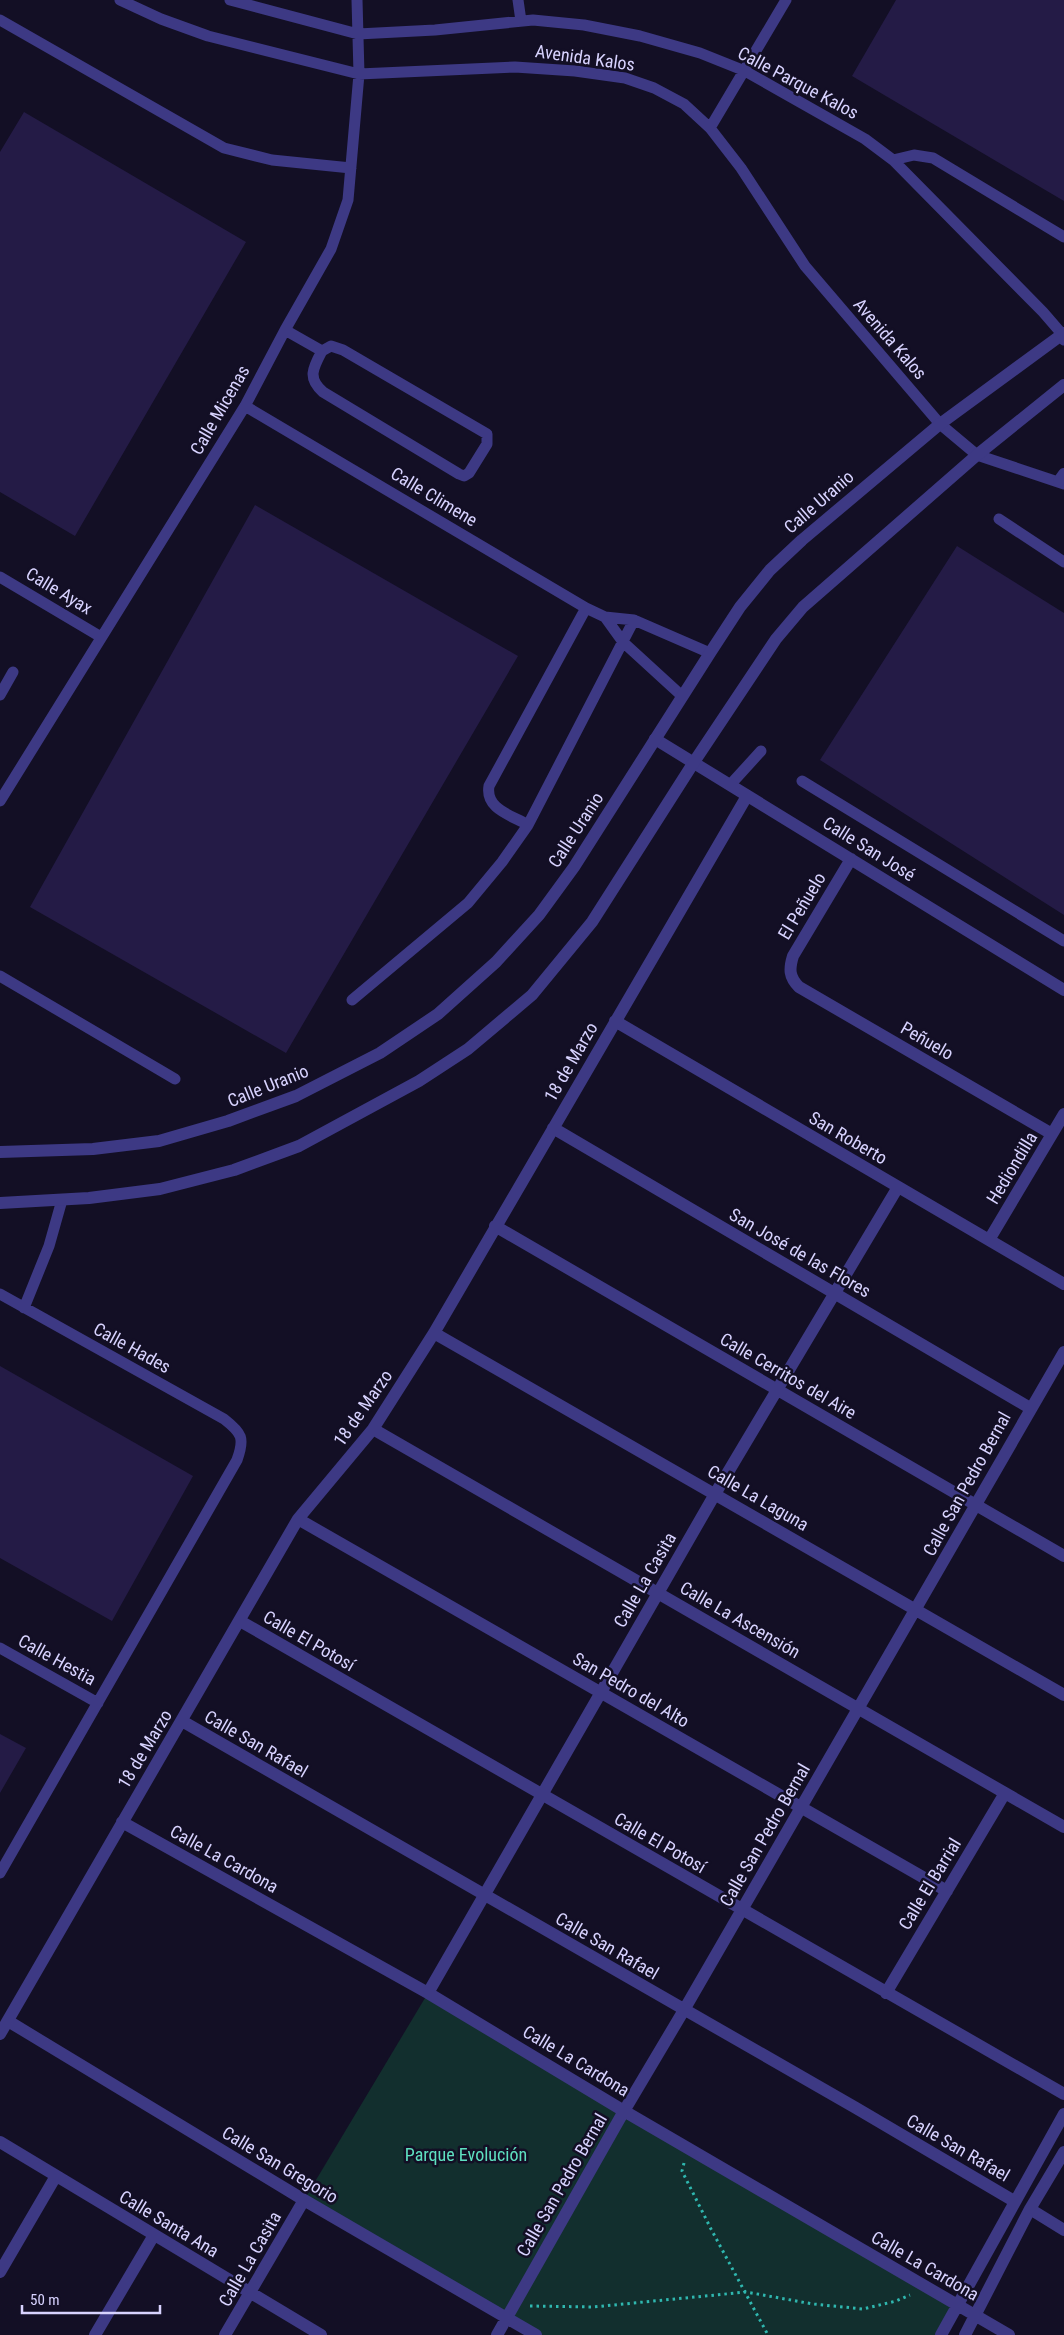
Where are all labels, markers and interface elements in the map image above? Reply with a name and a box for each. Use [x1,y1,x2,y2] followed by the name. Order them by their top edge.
[534,40,636,75] street label: Avenida Kalos
[734,42,862,123] street label: Calle Parque Kalos
[850,294,931,383] street label: Avenida Kalos
[186,361,254,458] street label: Calle Micenas
[387,463,481,531] street label: Calle Climene
[780,466,858,538] street label: Calle Uranio
[22,563,96,619] street label: Calle Ayax
[544,788,608,871] street label: Calle Uranio
[819,812,919,885] street label: Calle San José
[773,868,830,943] street label: El Peñuelo
[897,1017,957,1064] street label: Peñuelo
[539,1018,602,1105] street label: 18 de Marzo
[224,1060,311,1111] street label: Calle Uranio
[805,1107,891,1168] street label: San Roberto
[982,1128,1041,1208] street label: Hediondilla
[726,1204,875,1302] street label: San José de las Flores
[90,1318,175,1377] street label: Calle Hades
[716,1328,860,1423] street label: Calle Cerritos del Aire
[329,1366,396,1450] street label: 18 de Marzo
[918,1408,1015,1559] street label: Calle San Pedro Bernal
[704,1460,812,1535] street label: Calle La Laguna
[609,1529,680,1631] street label: Calle La Casita
[676,1577,804,1662] street label: Calle La Ascensión
[260,1606,359,1676] street label: Calle El Potosí
[15,1630,100,1689] street label: Calle Hestia
[569,1648,693,1731] street label: San Pedro del Alto
[113,1706,176,1792] street label: 18 de Marzo
[201,1706,312,1782] street label: Calle San Rafael
[715,1760,814,1910] street label: Calle San Pedro Bernal
[611,1808,710,1878] street label: Calle El Potosí
[166,1820,282,1897] street label: Calle La Cardona
[894,1834,965,1933] street label: Calle El Barrial
[552,1908,663,1984] street label: Calle San Rafael
[519,2021,633,2101] street label: Calle La Cardona
[512,2110,611,2260] street label: Calle San Pedro Bernal
[903,2110,1014,2186] street label: Calle San Rafael
[219,2122,342,2207] street label: Calle San Gregorio
[405,2144,527,2165] park label: Parque Evolución
[116,2186,223,2261] street label: Calle Santa Ana
[214,2208,285,2310] street label: Calle La Casita
[868,2226,983,2305] street label: Calle La Cardona
[22,2282,160,2314] scale bar
[30,2291,60,2309] text: 50 m

